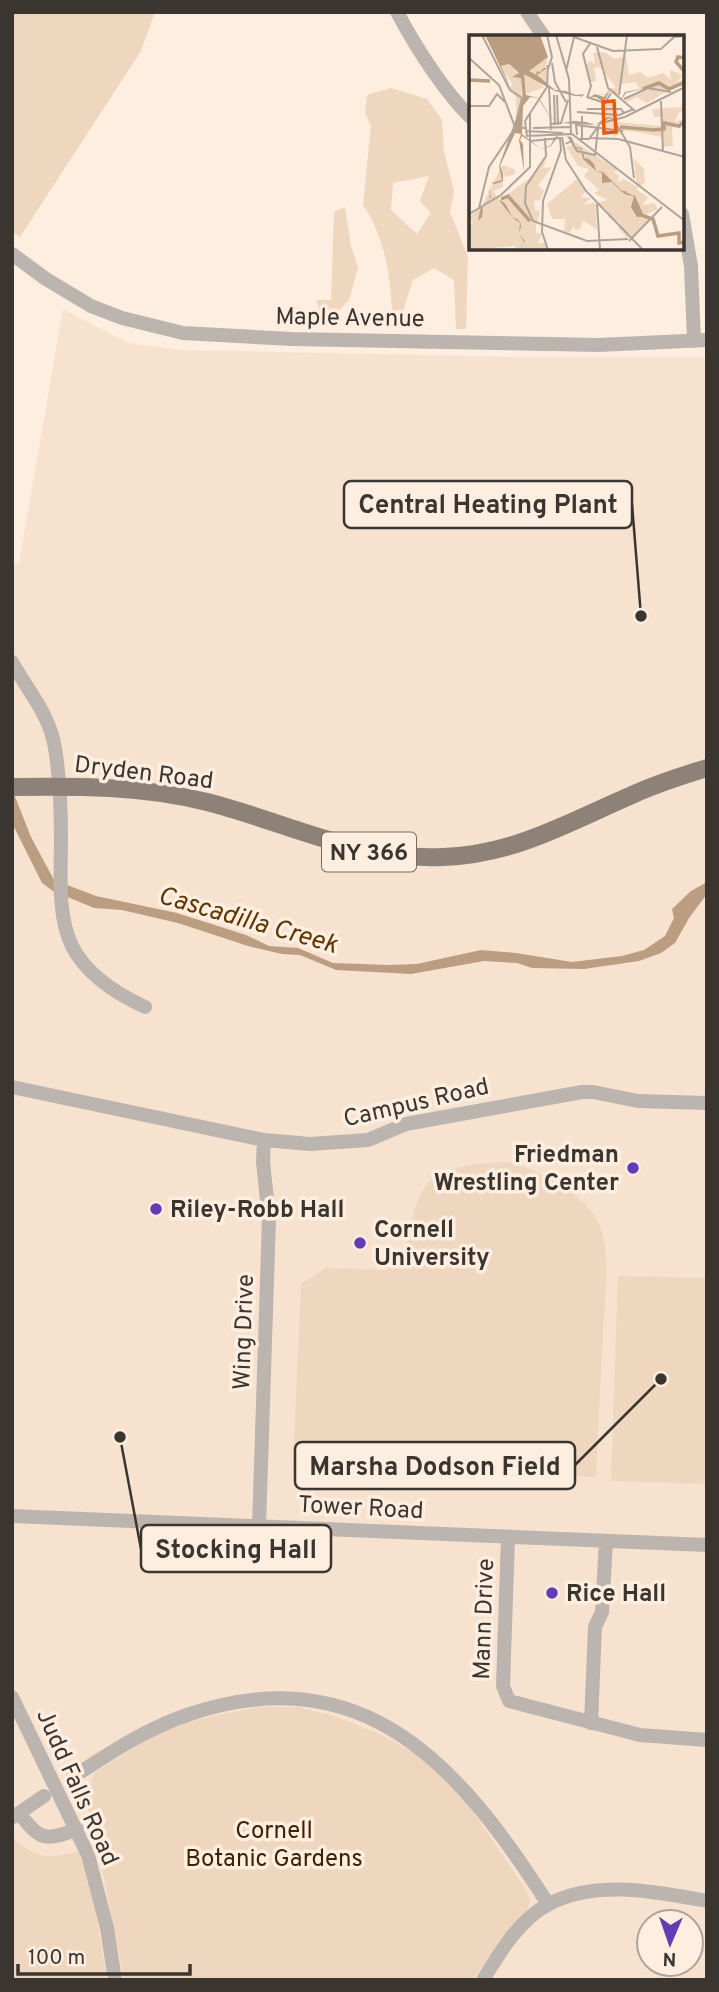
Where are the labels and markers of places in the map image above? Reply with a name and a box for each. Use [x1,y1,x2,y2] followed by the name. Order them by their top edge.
[344,481,632,528] callout: Central Heating Plant
[434,1141,619,1199] place label: Friedman Wrestling Center
[625,1160,641,1176] marker: Friedman Wrestling Center
[170,1196,344,1226] place label: Riley-Robb Hall
[148,1201,164,1217] marker: Riley-Robb Hall
[374,1216,490,1274] place label: Cornell University
[352,1235,368,1251] marker: Cornell University
[295,1442,575,1489] callout: Marsha Dodson Field
[141,1525,331,1572] callout: Stocking Hall
[566,1580,666,1610] place label: Rice Hall
[544,1585,560,1601] marker: Rice Hall

